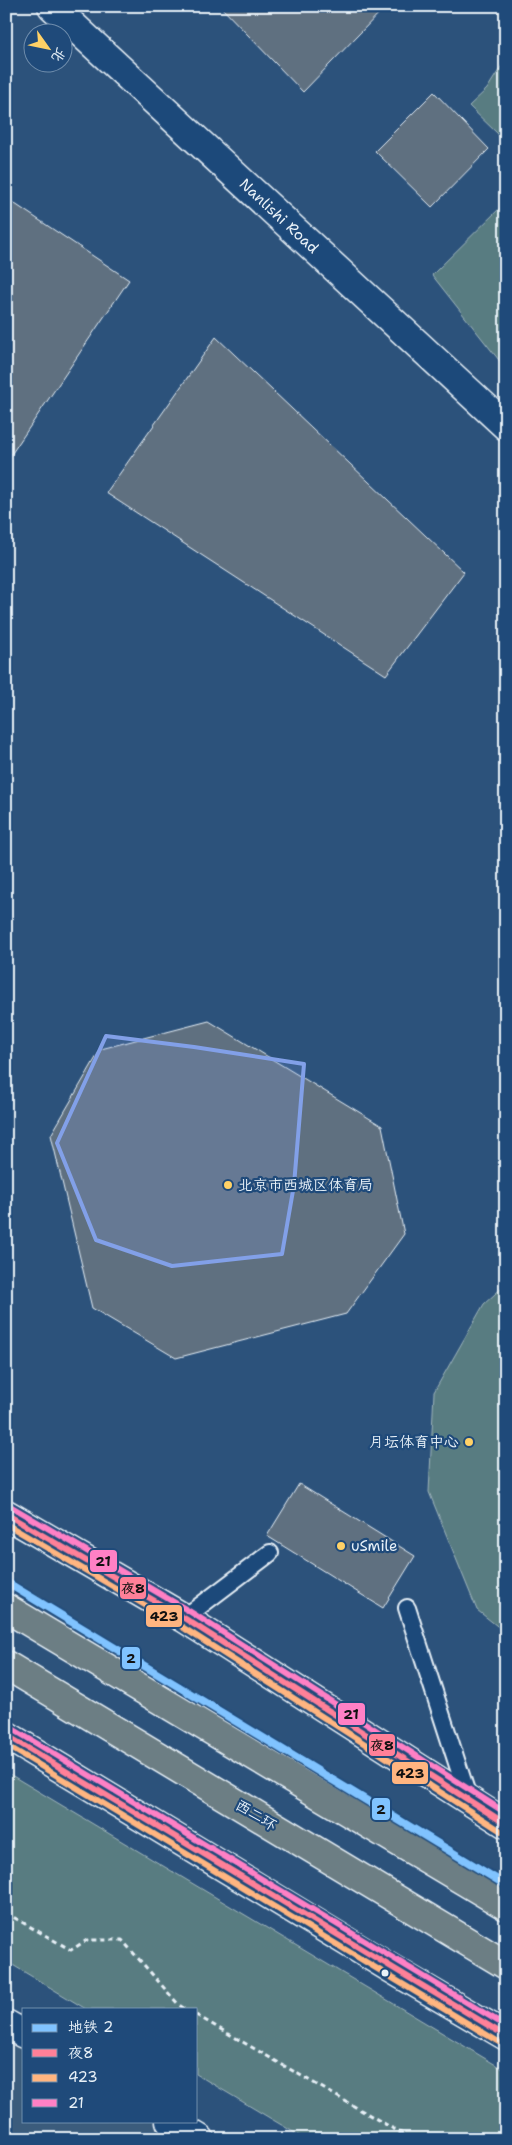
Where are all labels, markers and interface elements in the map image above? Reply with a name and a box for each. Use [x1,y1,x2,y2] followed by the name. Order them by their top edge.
[22,22,72,72] north arrow
[48,44,70,66] text: 北
[235,174,323,258] street label: Nanlishi Road
[238,1175,373,1195] place label: 北京市西城区体育局
[222,1179,234,1191] marker: 北京市西城区体育局
[369,1432,459,1452] place label: 月坛体育中心
[463,1436,475,1448] marker: 月坛体育中心
[351,1536,397,1556] place label: uSmile
[335,1540,347,1552] marker: uSmile
[89,1549,118,1573] line badge: 21
[95,1552,111,1570] text: 21
[119,1576,147,1600] line badge: 夜8
[121,1579,145,1597] text: 夜8
[145,1604,183,1628] line badge: 423
[150,1607,178,1625] text: 423
[121,1646,141,1670] line badge: 2
[126,1649,136,1667] text: 2
[337,1702,366,1726] line badge: 21
[343,1705,359,1723] text: 21
[368,1733,396,1757] line badge: 夜8
[370,1736,394,1754] text: 夜8
[391,1761,429,1785] line badge: 423
[396,1764,424,1782] text: 423
[232,1795,280,1835] street label: 西二环
[371,1797,391,1821] line badge: 2
[376,1800,386,1818] text: 2
[380,1968,390,1978] unlabelled marker
[22,2008,198,2122] legend
[68,2017,114,2037] text: 地铁 2
[68,2043,94,2063] text: 夜8
[68,2067,98,2087] text: 423
[68,2093,84,2113] text: 21

